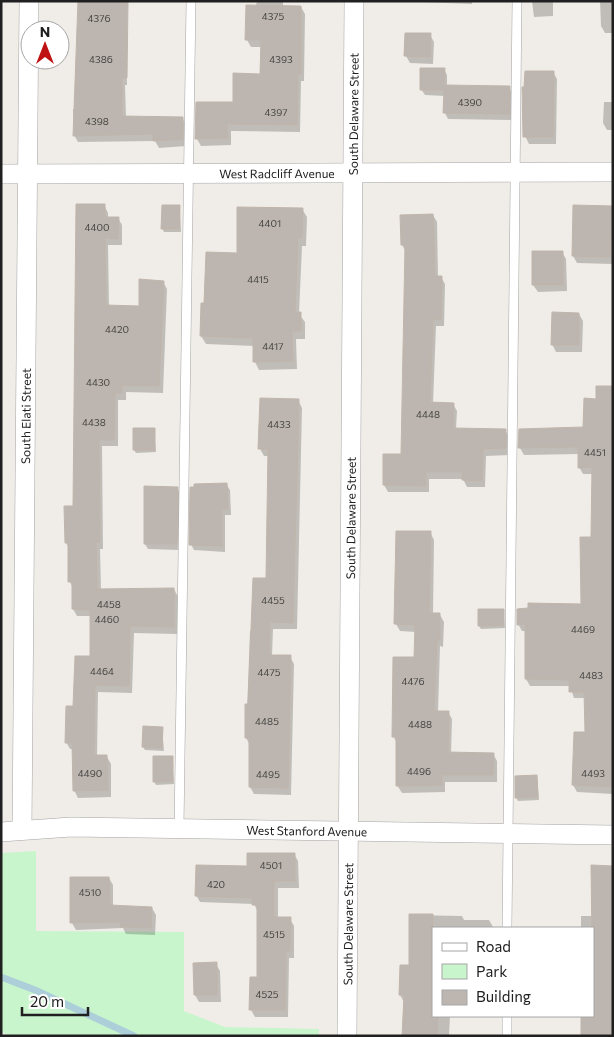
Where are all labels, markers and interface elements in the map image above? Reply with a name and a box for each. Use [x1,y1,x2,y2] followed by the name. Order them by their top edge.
[262,10,285,22] house number: 4375
[88,12,111,24] house number: 4376
[20,20,70,70] north arrow
[40,23,50,40] text: N
[89,53,113,65] house number: 4386
[269,53,293,65] house number: 4393
[346,53,361,175] street label: South Delaware Street
[458,96,482,108] house number: 4390
[264,106,288,118] house number: 4397
[85,115,109,127] house number: 4398
[219,166,335,180] street label: West Radcliff Avenue
[259,217,281,229] house number: 4401
[84,221,110,233] house number: 4400
[247,273,269,285] house number: 4415
[105,323,129,335] house number: 4420
[262,340,284,352] house number: 4417
[18,368,33,464] street label: South Elati Street
[86,376,110,388] house number: 4430
[416,408,440,420] house number: 4448
[82,416,106,428] house number: 4438
[267,418,291,430] house number: 4433
[584,446,606,458] house number: 4451
[343,457,358,579] street label: South Delaware Street
[261,594,285,606] house number: 4455
[97,598,121,610] house number: 4458
[95,613,119,625] house number: 4460
[571,623,595,635] house number: 4469
[90,665,114,677] house number: 4464
[258,666,281,678] house number: 4475
[579,669,603,681] house number: 4483
[401,675,425,687] house number: 4476
[255,715,279,727] house number: 4485
[408,718,432,730] house number: 4488
[407,765,431,777] house number: 4496
[78,767,102,779] house number: 4490
[581,767,605,779] house number: 4493
[256,768,280,780] house number: 4495
[246,823,367,838] street label: West Stanford Avenue
[260,859,282,871] house number: 4501
[340,863,355,985] street label: South Delaware Street
[207,878,225,890] house number: 420
[79,886,101,898] house number: 4510
[432,927,594,1017] legend
[263,928,285,940] house number: 4515
[476,937,511,955] text: Road
[476,962,507,980] text: Park
[22,984,89,1016] scale bar
[476,987,531,1005] text: Building
[255,988,279,1000] house number: 4525
[30,992,64,1010] text: 20 m

